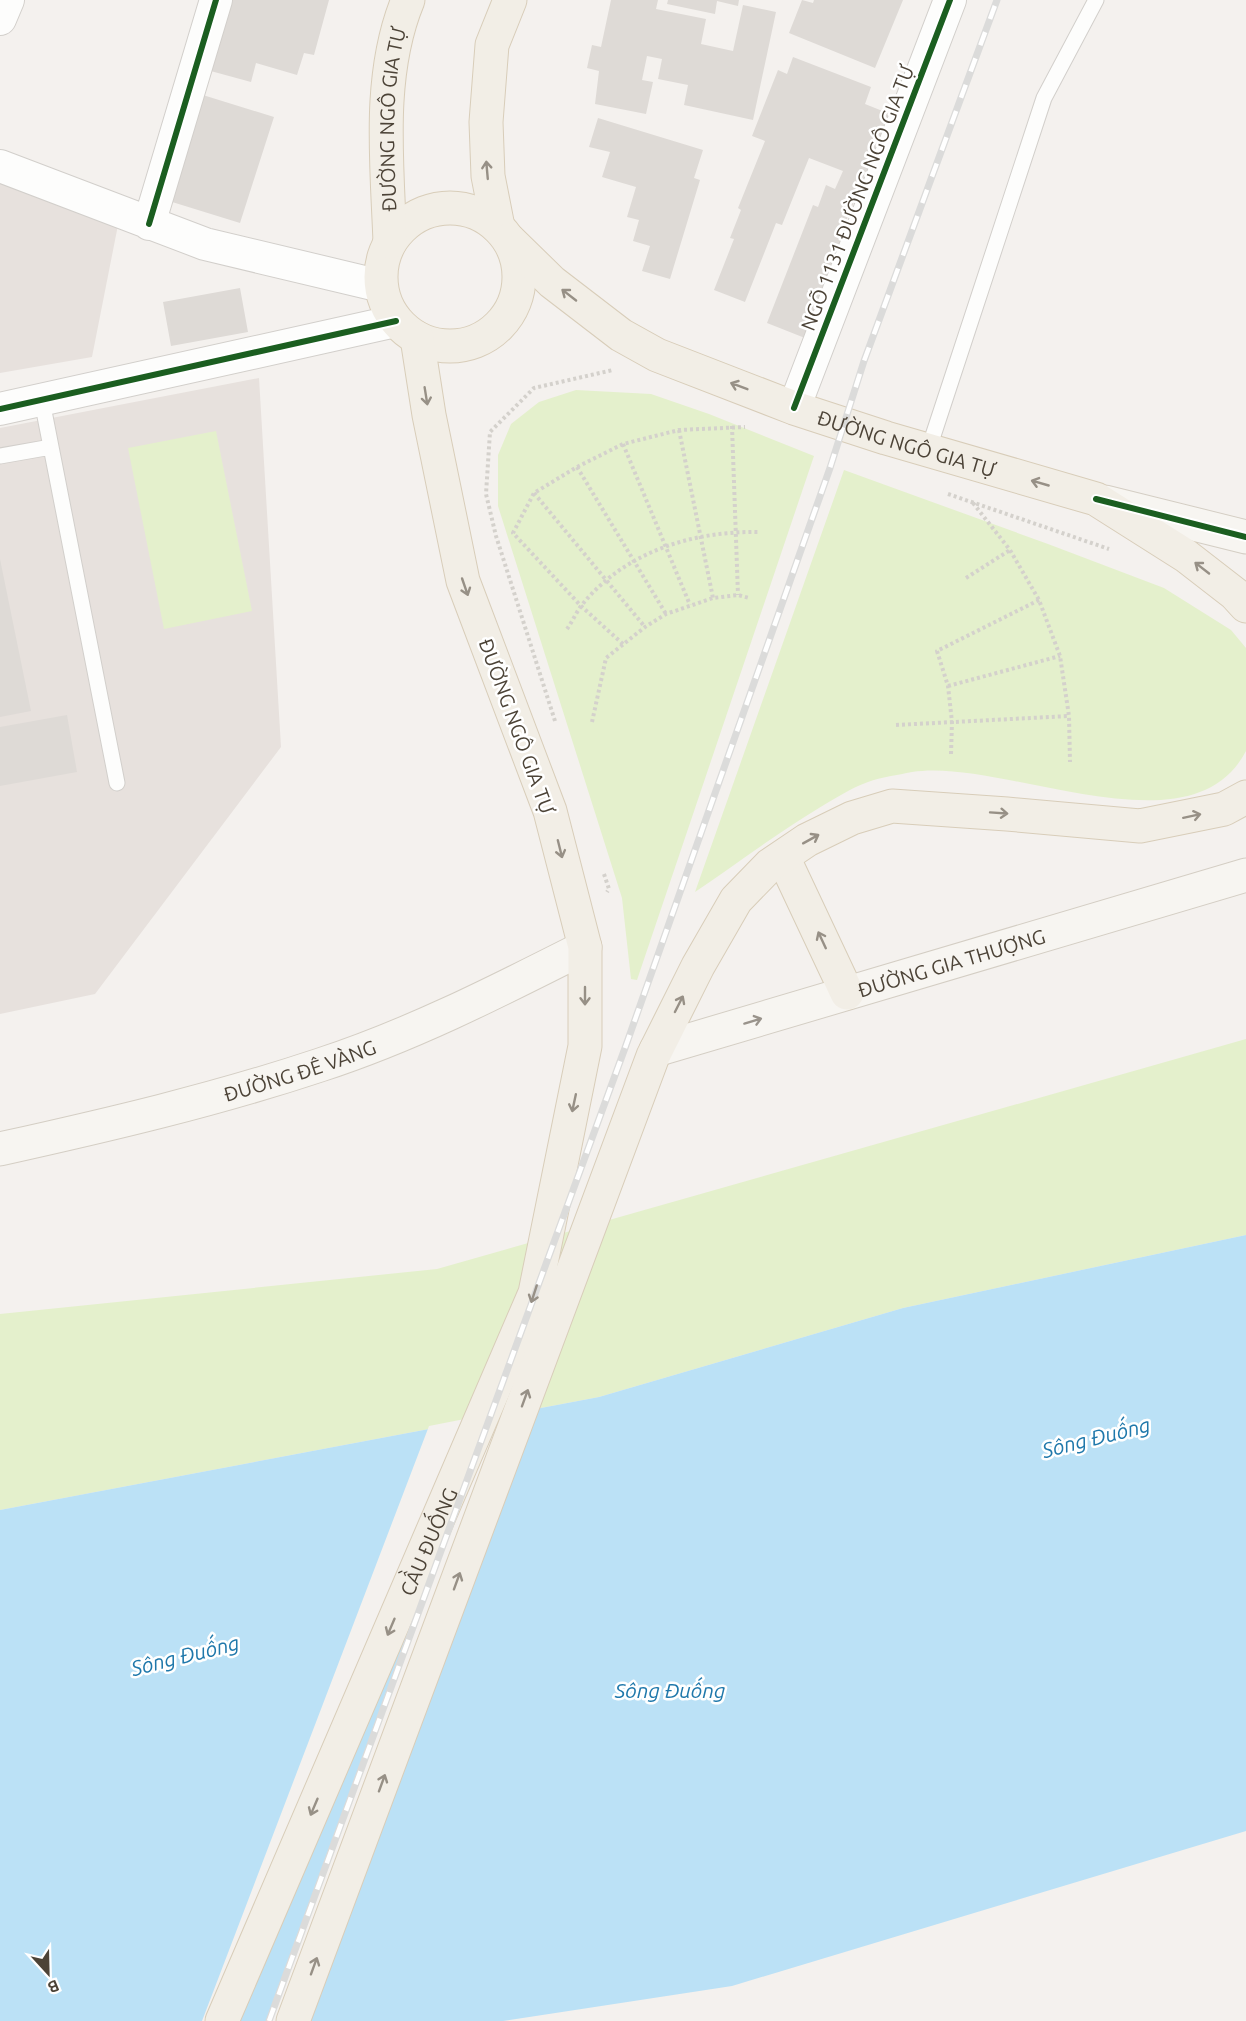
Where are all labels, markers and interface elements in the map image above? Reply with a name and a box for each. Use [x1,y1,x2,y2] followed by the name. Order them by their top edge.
[374,24,410,212] street label: ĐƯỜNG NGÔ GIA TỰ
[794,61,919,334] street label: NGÕ 1131 ĐƯỜNG NGÔ GIA TỰ
[482,160,493,180] one-way arrow
[561,289,577,302] one-way arrow
[731,380,749,391] one-way arrow
[420,386,431,406] one-way arrow
[815,405,999,481] street label: ĐƯỜNG NGÔ GIA TỰ
[1031,477,1050,488] one-way arrow
[1194,562,1210,575] one-way arrow
[461,577,472,596] one-way arrow
[475,635,561,818] street label: ĐƯỜNG NGÔ GIA TỰ
[988,808,1008,819] one-way arrow
[1182,809,1201,821] one-way arrow
[802,833,819,845] one-way arrow
[554,839,566,858] one-way arrow
[855,924,1048,1001] street label: ĐƯỜNG GIA THƯỢNG
[816,932,828,950] one-way arrow
[579,986,591,1006] one-way arrow
[673,995,685,1013] one-way arrow
[743,1015,762,1026] one-way arrow
[221,1035,379,1105] street label: ĐƯỜNG ĐÊ VÀNG
[568,1093,579,1112] one-way arrow
[527,1284,538,1303] one-way arrow
[521,1390,532,1408] one-way arrow
[1038,1410,1153,1462] water label: Sông Đuống
[394,1484,461,1599] street label: CẦU ĐUỐNG
[453,1572,464,1591] one-way arrow
[385,1618,396,1636] one-way arrow
[127,1628,242,1680] water label: Sông Đuống
[614,1676,725,1702] water label: Sông Đuống
[377,1775,388,1793] one-way arrow
[308,1797,319,1815] one-way arrow
[18,1943,78,2003] north arrow
[309,1957,320,1976] one-way arrow
[45,1977,62,1997] text: B

